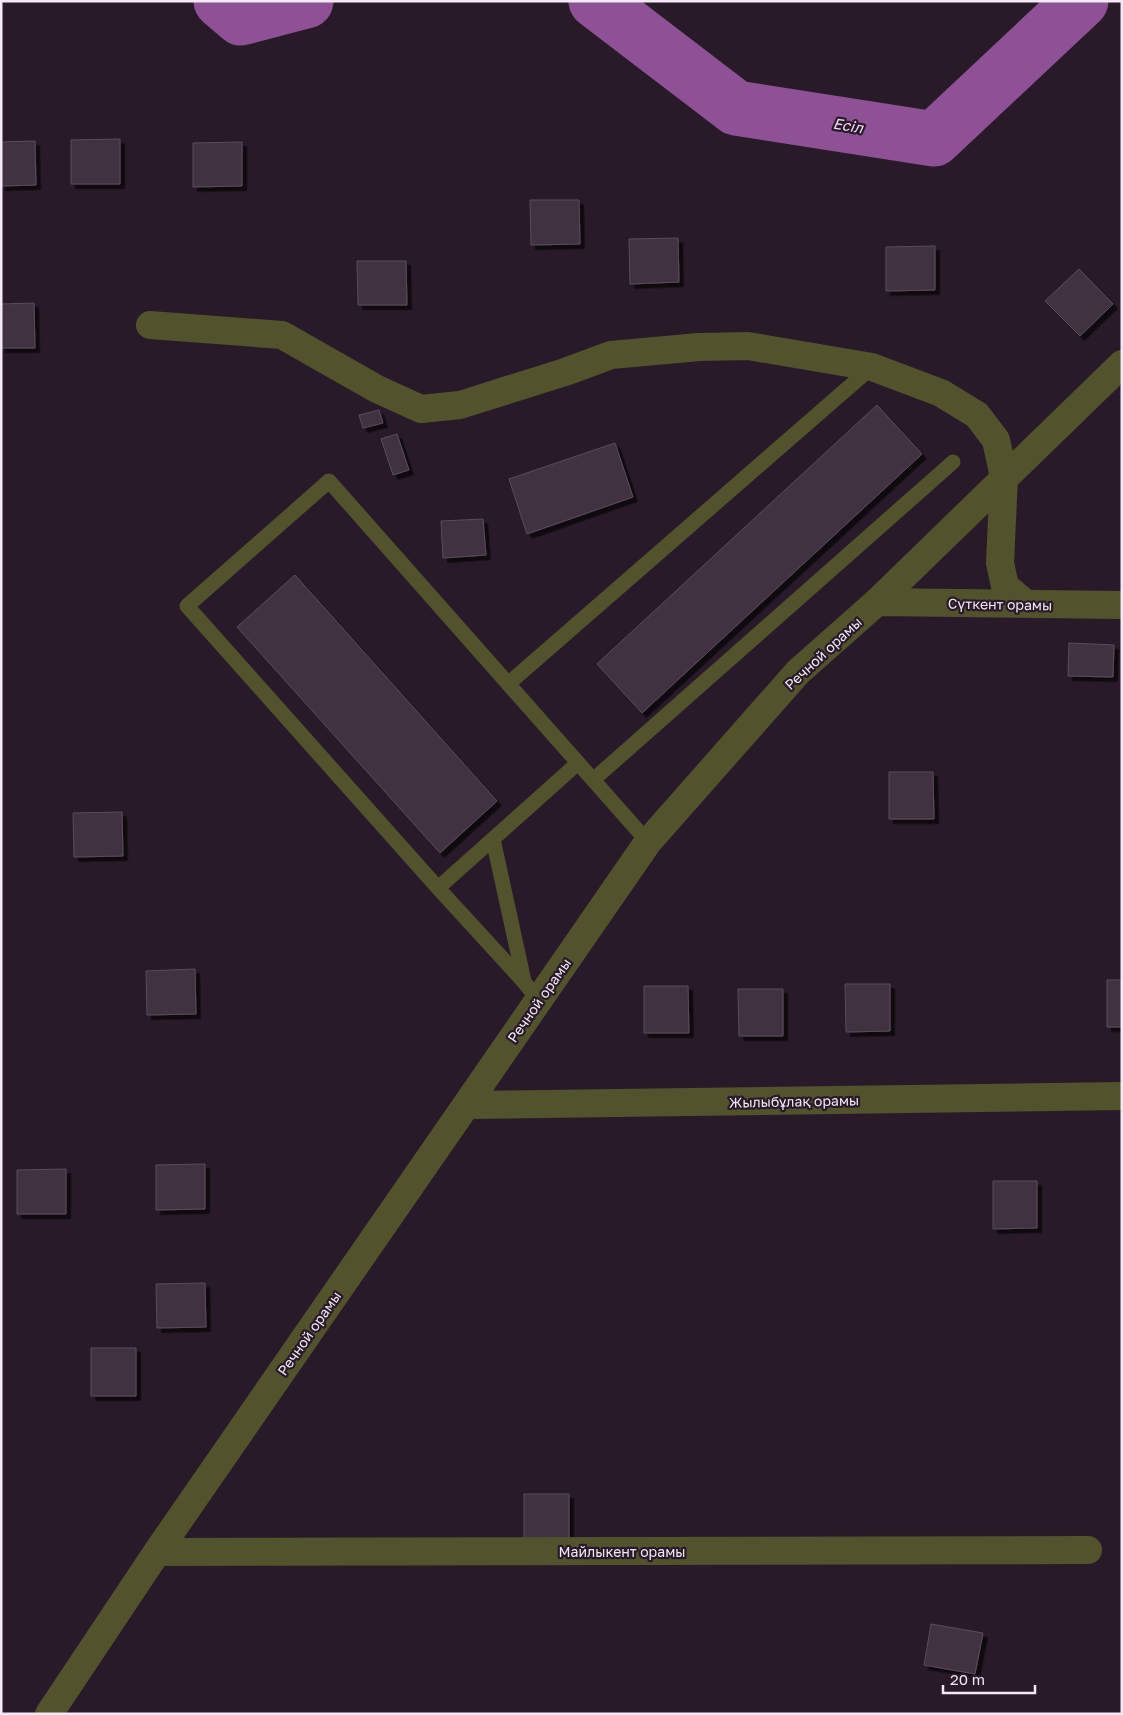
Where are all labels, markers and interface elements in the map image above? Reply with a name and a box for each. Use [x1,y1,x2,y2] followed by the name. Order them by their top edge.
[832,114,865,136] water label: Есіл
[948,595,1052,613] street label: Сүткент орамы
[781,613,865,693] street label: Речной орамы
[504,955,574,1045] street label: Речной орамы
[729,1091,859,1112] street label: Жылыбұлақ орамы
[274,1288,344,1378] street label: Речной орамы
[559,1543,685,1560] street label: Майлыкент орамы
[943,1662,1036,1694] scale bar
[950,1670,985,1688] text: 20 m

